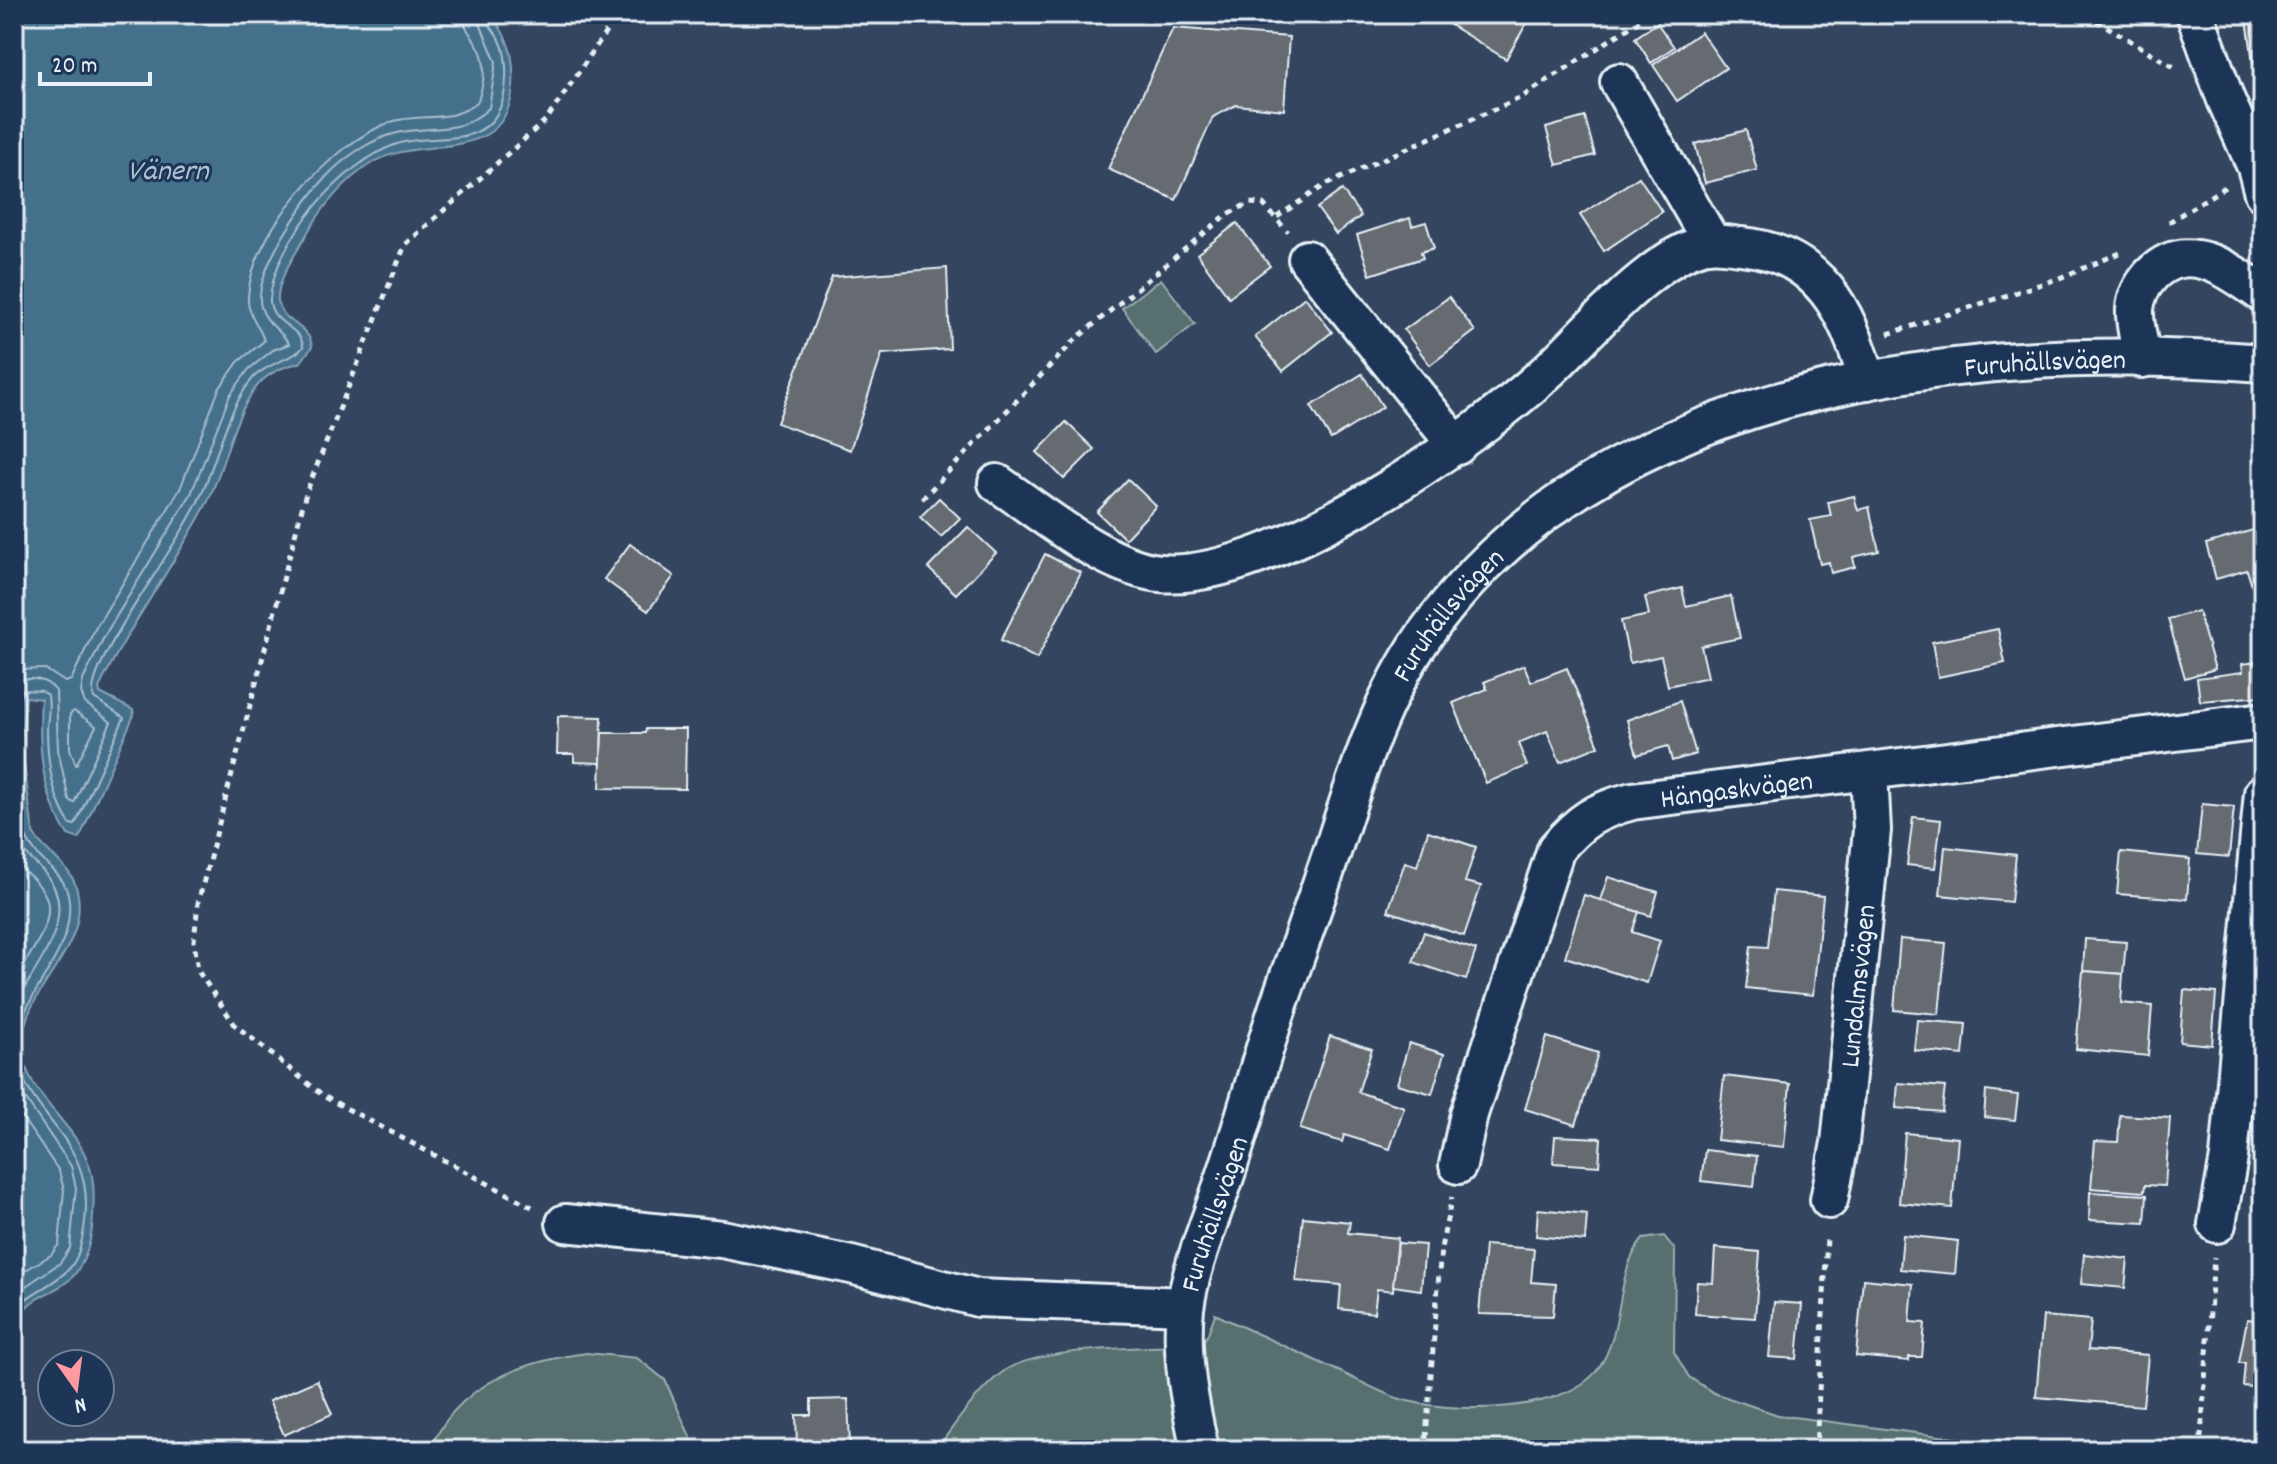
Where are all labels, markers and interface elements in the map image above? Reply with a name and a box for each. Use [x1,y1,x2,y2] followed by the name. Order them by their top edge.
[40,36,150,86] scale bar
[52,50,98,84] text: 20 m
[127,152,210,195] water label: Vänern
[1962,343,2126,391] street label: Furuhällsvägen
[1385,541,1515,690] street label: Furuhällsvägen
[1658,763,1815,822] street label: Hängaskvägen
[1833,903,1889,1070] street label: Lundalmsvägen
[1173,1132,1262,1297] street label: Furuhällsvägen
[36,1348,116,1428] north arrow
[71,1388,89,1420] text: N

